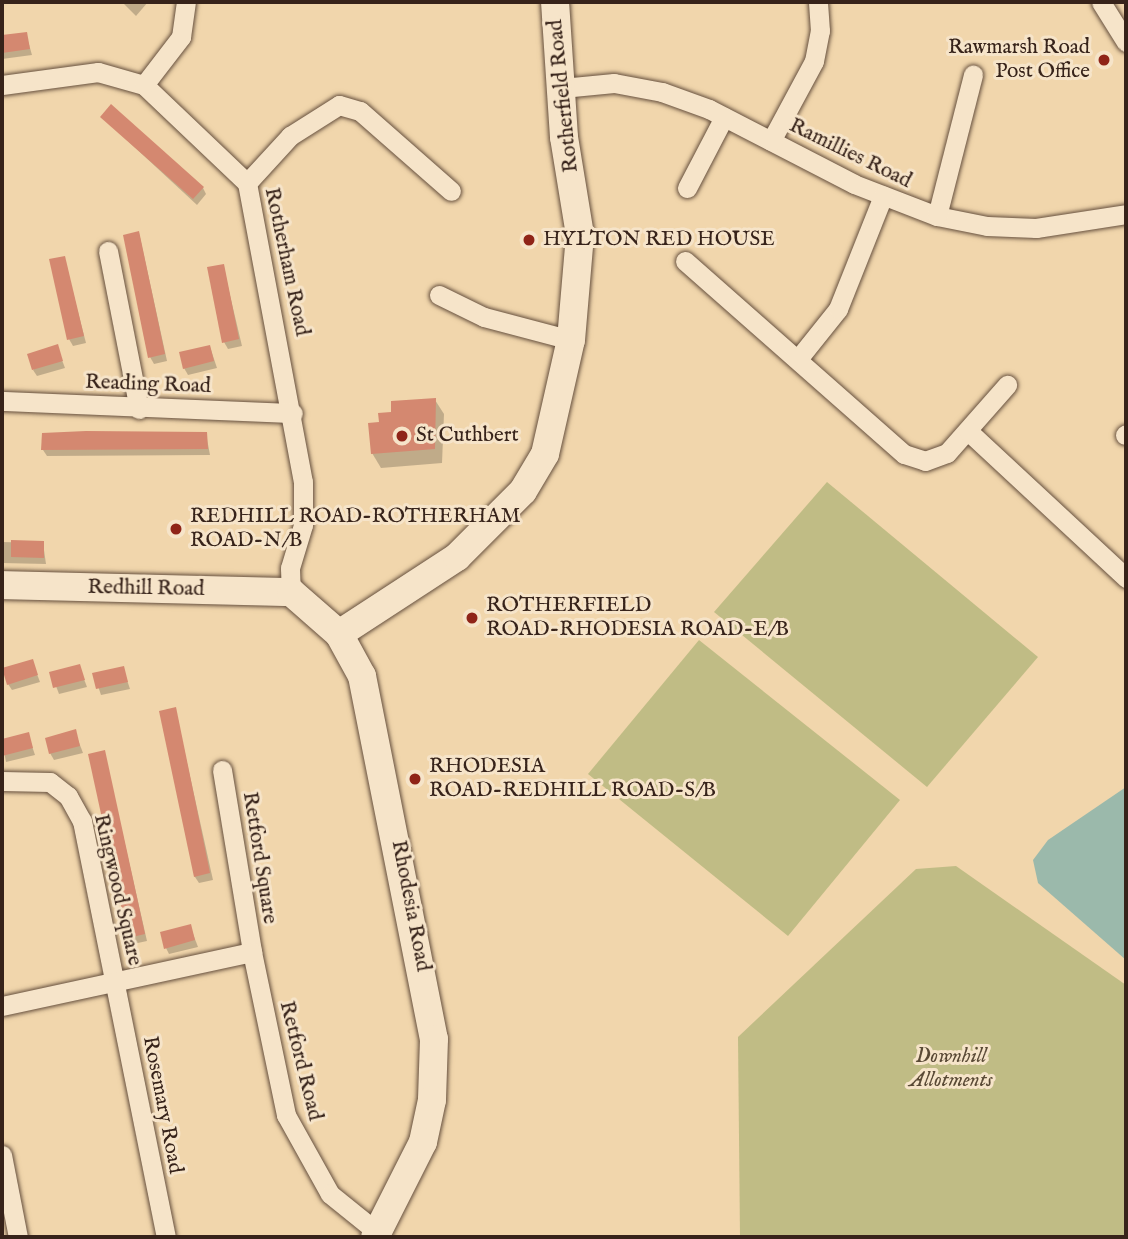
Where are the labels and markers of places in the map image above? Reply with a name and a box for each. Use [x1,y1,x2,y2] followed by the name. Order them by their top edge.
[948,35,1090,85] place label: Rawmarsh Road Post Office
[1096,52,1112,68] marker: Rawmarsh Road Post Office
[543,227,775,253] place label: HYLTON RED HOUSE
[521,232,537,248] marker: HYLTON RED HOUSE
[416,423,519,449] place label: St Cuthbert
[394,428,410,444] marker: St Cuthbert
[190,504,521,554] place label: REDHILL ROAD-ROTHERHAM ROAD-N/B
[168,521,184,537] marker: REDHILL ROAD-ROTHERHAM ROAD-N/B
[486,593,789,643] place label: ROTHERFIELD ROAD-RHODESIA ROAD-E/B
[464,610,480,626] marker: ROTHERFIELD ROAD-RHODESIA ROAD-E/B
[429,754,716,804] place label: RHODESIA ROAD-REDHILL ROAD-S/B
[407,771,423,787] marker: RHODESIA ROAD-REDHILL ROAD-S/B

